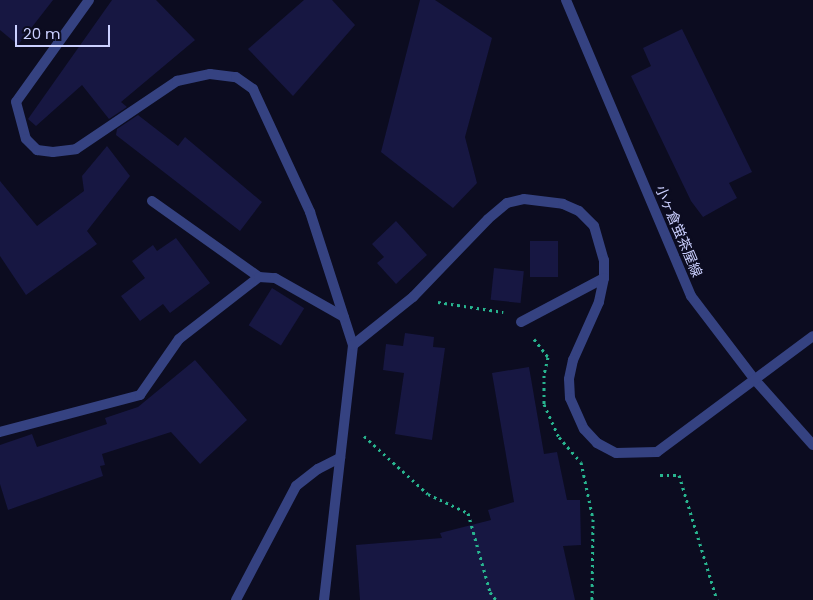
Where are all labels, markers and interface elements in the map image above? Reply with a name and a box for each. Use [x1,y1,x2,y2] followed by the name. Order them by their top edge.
[18,15,112,47] scale bar
[23,23,61,44] text: 20 m
[652,183,706,279] street label: 小ヶ倉蛍茶屋線

